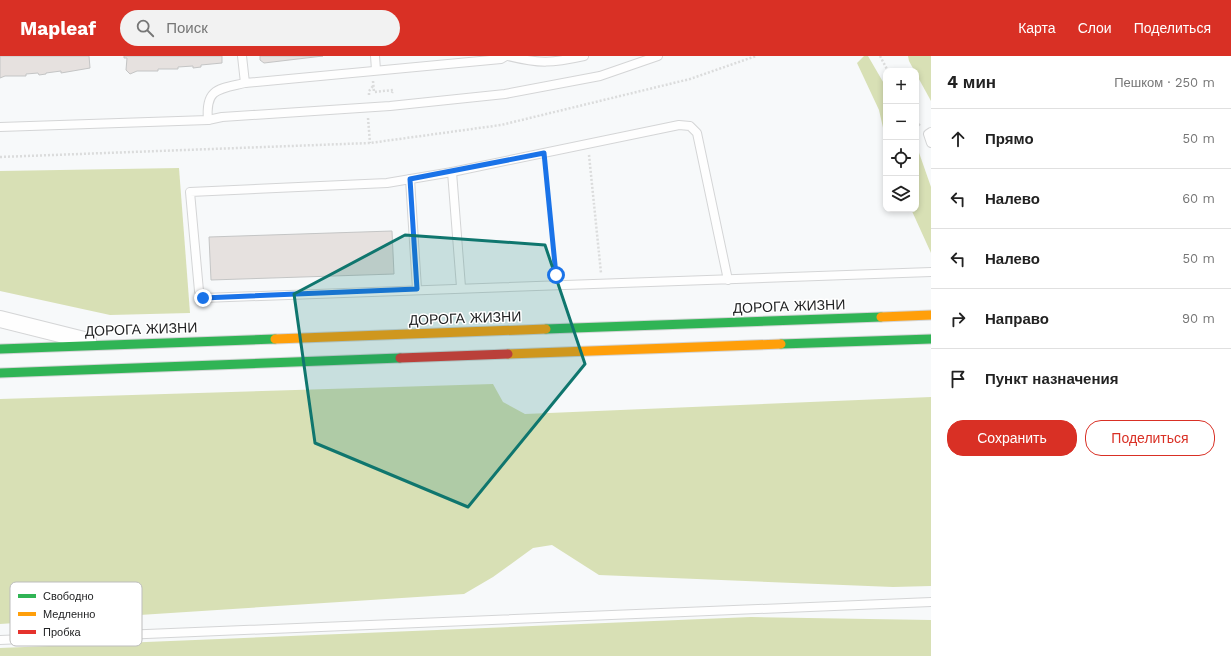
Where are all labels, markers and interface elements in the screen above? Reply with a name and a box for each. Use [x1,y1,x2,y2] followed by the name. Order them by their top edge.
[120,10,400,46] search box
[20,17,96,40] text: Mapleaf
[134,17,156,39] icon: search
[166,19,208,37] text: Поиск
[1018,20,1056,36] text: Карта
[1078,20,1112,36] text: Слои
[1134,20,1211,36] text: Поделиться
[883,68,919,212] map controls
[883,68,919,104] button: +
[947,72,996,92] text: 4 мин
[1114,75,1215,90] text: Пешком · 250 m
[883,104,919,140] button: −
[947,128,969,150] icon: ahead
[985,130,1034,148] text: Прямо
[1183,131,1215,146] text: 50 m
[883,140,919,176] button: locate
[883,176,919,212] button: layers
[947,188,969,210] icon: left
[985,190,1040,208] text: Налево
[1182,191,1215,206] text: 60 m
[947,248,969,270] icon: left
[985,250,1040,268] text: Налево
[1183,251,1215,266] text: 50 m
[547,266,565,284] route start
[194,289,212,307] route end
[732,296,846,316] street label: ДОРОГА ЖИЗНИ
[408,308,522,328] street label: ДОРОГА ЖИЗНИ
[947,308,969,330] icon: right
[985,310,1049,328] text: Направо
[1182,311,1215,326] text: 90 m
[84,319,198,339] street label: ДОРОГА ЖИЗНИ
[947,368,969,390] icon: arrive
[985,370,1118,388] text: Пункт назначения
[947,420,1077,456] button: Сохранить
[1085,420,1215,456] button: Поделиться
[10,582,142,646] legend
[43,590,94,603] text: Свободно
[43,608,95,621] text: Медленно
[43,626,81,639] text: Пробка

